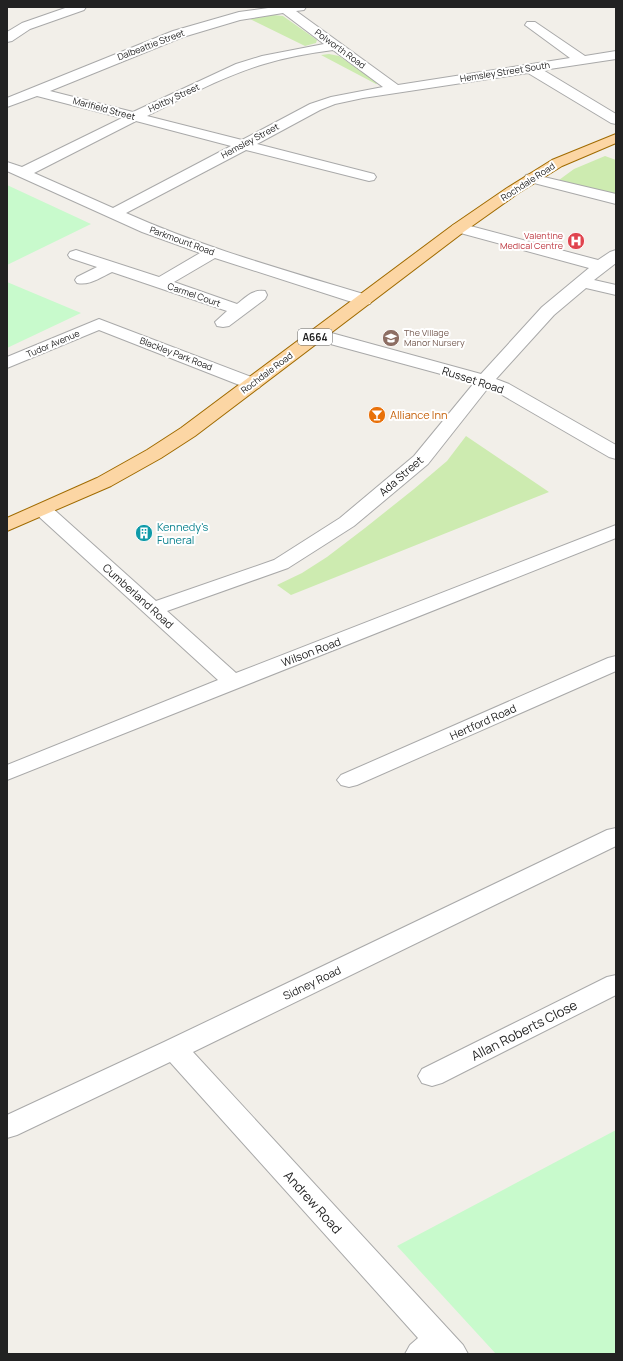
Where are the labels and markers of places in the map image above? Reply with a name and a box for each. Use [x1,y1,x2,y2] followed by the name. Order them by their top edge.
[500,229,563,252] place label: Valentine Medical Centre
[566,231,586,251] hospital icon: Valentine Medical Centre
[404,326,465,349] place label: The Village Manor Nursery
[381,328,401,348] school or university icon: The Village Manor Nursery
[367,405,387,425] bar icon: Alliance Inn
[390,407,447,422] place label: Alliance Inn
[157,519,209,547] place label: Kennedy's Funeral
[134,523,154,543] building icon: Kennedy's Funeral

